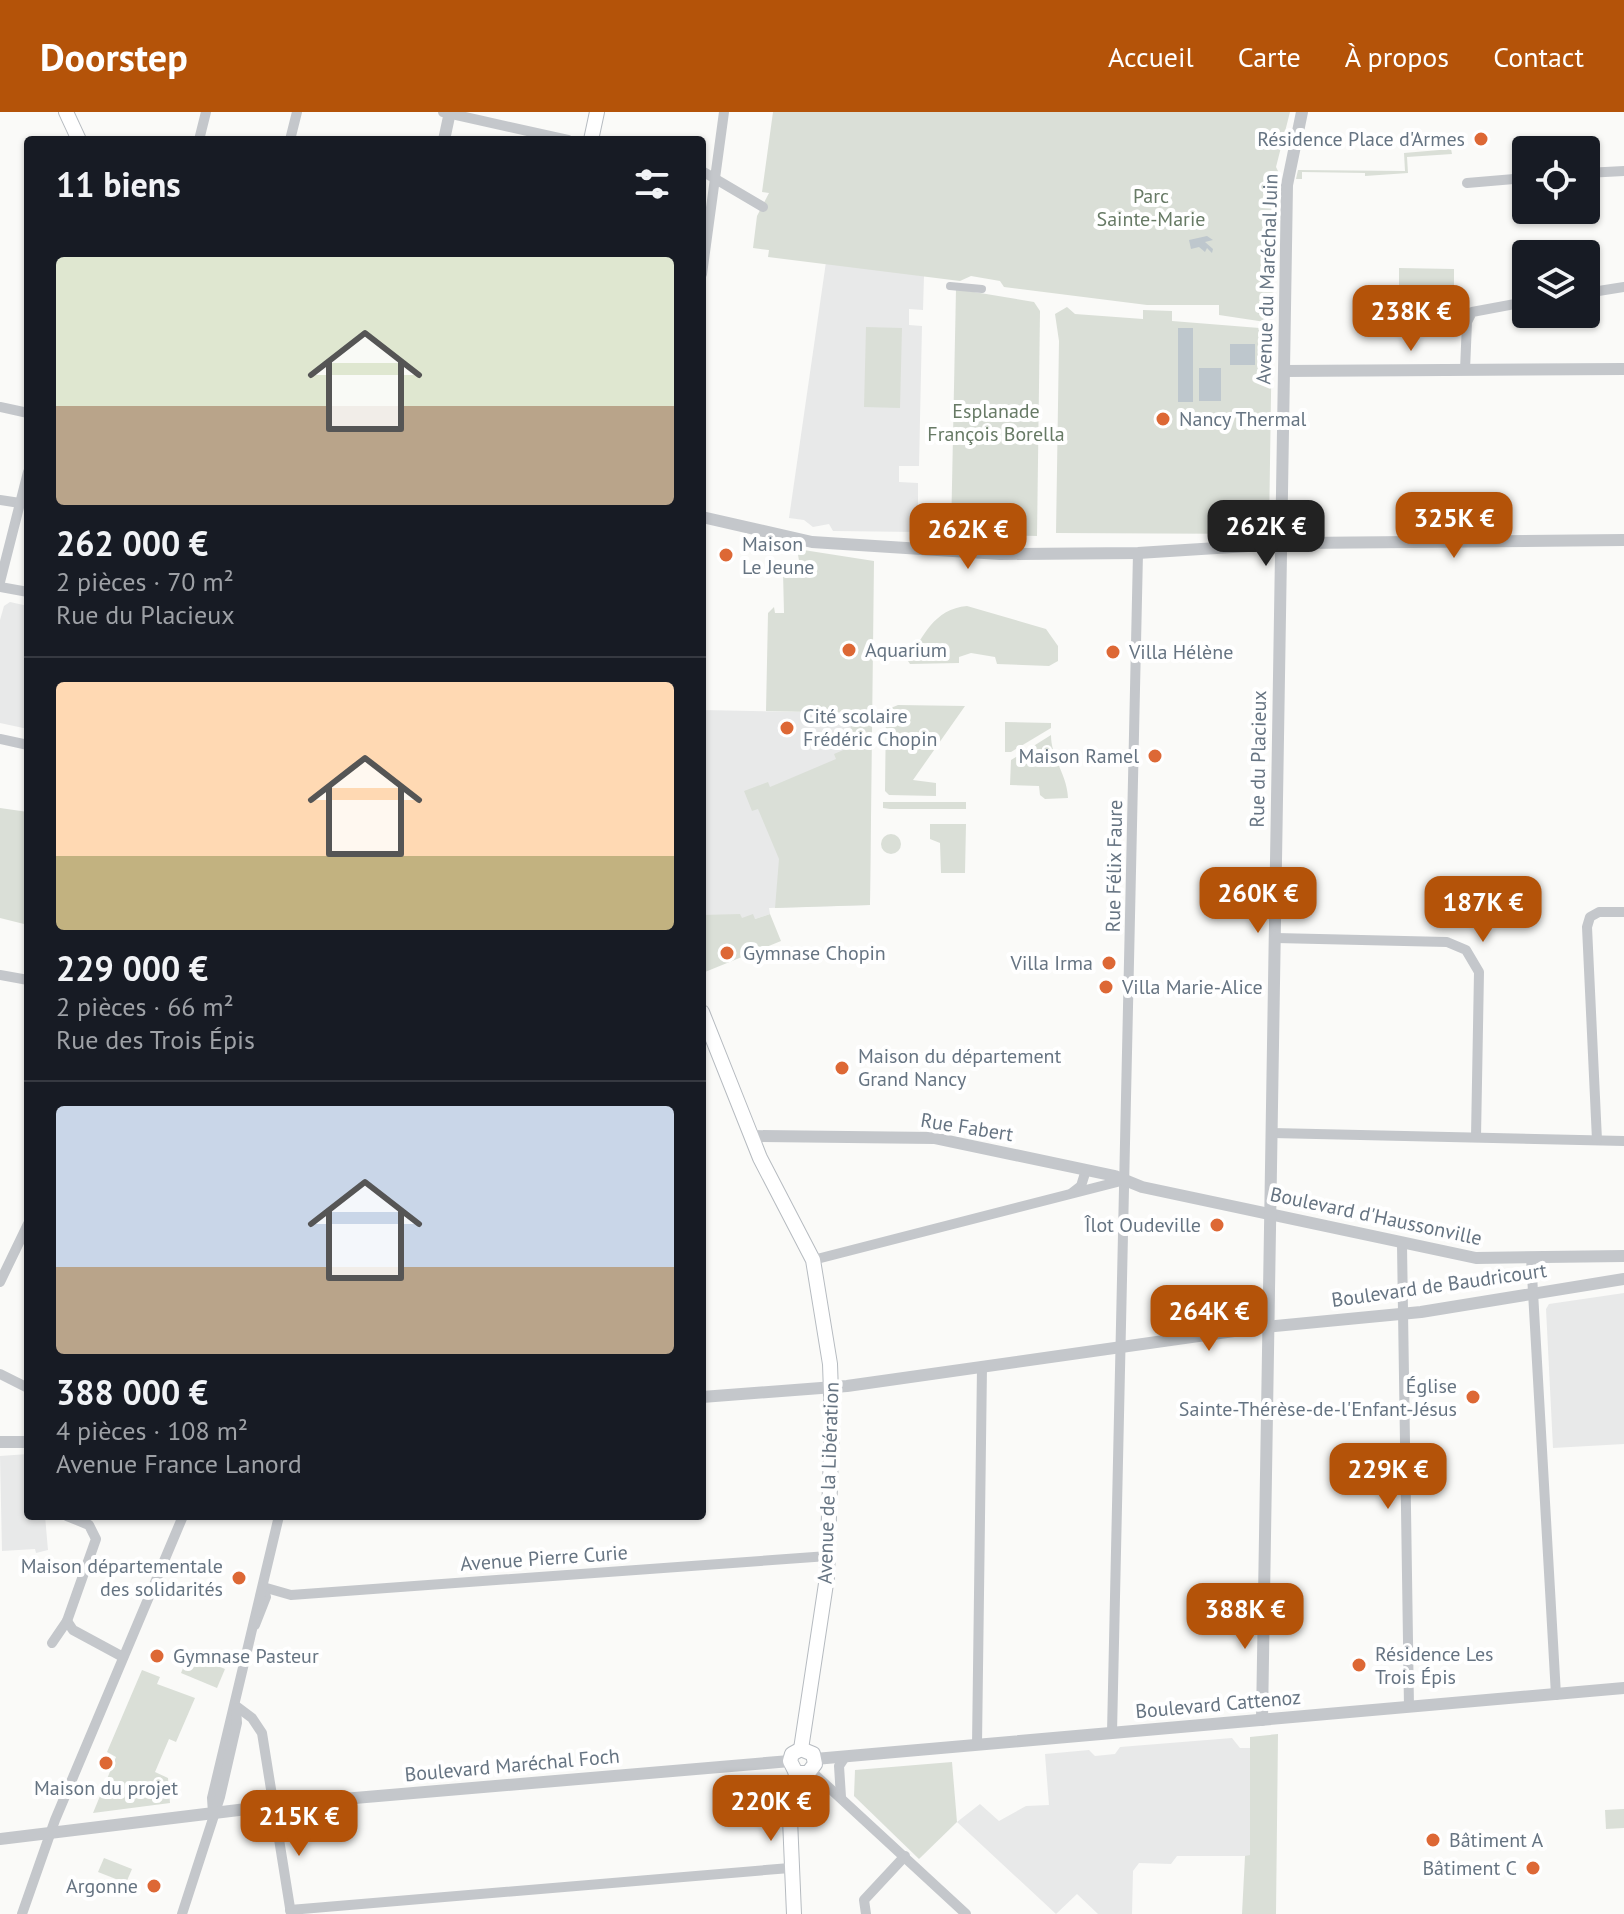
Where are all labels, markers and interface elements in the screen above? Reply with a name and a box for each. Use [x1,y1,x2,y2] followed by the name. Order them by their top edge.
[40,32,188,81] text: Doorstep
[1108,38,1194,75] text: Accueil
[1238,38,1301,75] text: Carte
[1345,38,1449,75] text: À propos
[1493,38,1584,75] text: Contact
[1257,126,1465,152] place label: Résidence Place d'Armes
[1472,130,1490,148] marker: Résidence Place d'Armes
[1512,136,1600,328] map controls
[1512,136,1600,224] button: locate
[56,162,181,206] text: 11 biens
[630,162,674,206] icon: filters
[1250,173,1284,385] street label: Avenue du Maréchal Juin
[1097,183,1205,232] park label: Parc Sainte-Marie
[1512,240,1600,328] button: layers
[1346,285,1476,353] pin: 238K €
[1371,294,1451,327] text: 238K €
[293,309,437,453] icon: home
[927,398,1065,447] park label: Esplanade François Borella
[1179,406,1307,432] place label: Nancy Thermal
[1154,410,1172,428] marker: Nancy Thermal
[1389,492,1519,560] pin: 325K €
[1201,500,1331,568] pin: 262K €
[1414,501,1494,534] text: 325K €
[903,503,1033,571] pin: 262K €
[1226,509,1306,542] text: 262K €
[928,512,1008,545] text: 262K €
[56,521,208,565] text: 262 000 €
[742,531,815,580] place label: Maison Le Jeune
[717,546,735,564] marker: Maison Le Jeune
[56,565,234,598] text: 2 pièces · 70 m²
[56,598,235,631] text: Rue du Placieux
[865,637,947,663] place label: Aquarium
[1128,639,1233,665] place label: Villa Hélène
[840,641,858,659] marker: Aquarium
[1104,643,1122,661] marker: Villa Hélène
[1244,690,1272,828] street label: Rue du Placieux
[803,703,937,752] place label: Cité scolaire Frédéric Chopin
[778,719,796,737] marker: Cité scolaire Frédéric Chopin
[293,734,437,878] icon: home
[1019,743,1139,769] place label: Maison Ramel
[1146,747,1164,765] marker: Maison Ramel
[1100,799,1128,933] street label: Rue Félix Faure
[1193,867,1323,935] pin: 260K €
[1218,876,1298,909] text: 260K €
[1418,876,1548,944] pin: 187K €
[1443,885,1523,918] text: 187K €
[743,940,886,966] place label: Gymnase Chopin
[718,944,736,962] marker: Gymnase Chopin
[56,946,208,990] text: 229 000 €
[1010,950,1093,976] place label: Villa Irma
[1100,954,1118,972] marker: Villa Irma
[1121,974,1263,1000] place label: Villa Marie-Alice
[1097,978,1115,996] marker: Villa Marie-Alice
[56,990,234,1023] text: 2 pièces · 66 m²
[56,1023,255,1056] text: Rue des Trois Épis
[858,1043,1062,1092] place label: Maison du département Grand Nancy
[833,1059,851,1077] marker: Maison du département Grand Nancy
[919,1107,1015,1147] street label: Rue Fabert
[293,1158,437,1302] icon: home
[1268,1181,1484,1251] street label: Boulevard d'Haussonville
[1084,1212,1201,1238] place label: Îlot Oudeville
[1208,1216,1226,1234] marker: Îlot Oudeville
[1330,1257,1548,1313] street label: Boulevard de Baudricourt
[1144,1285,1274,1353] pin: 264K €
[1169,1294,1249,1327] text: 264K €
[56,1370,208,1414] text: 388 000 €
[1179,1373,1457,1422] place label: Église Sainte-Thérèse-de-l'Enfant-Jésus
[811,1381,845,1585] street label: Avenue de la Libération
[1464,1388,1482,1406] marker: Église Sainte-Thérèse-de-l'Enfant-Jésus
[56,1414,248,1447] text: 4 pièces · 108 m²
[1323,1443,1453,1511] pin: 229K €
[56,1447,302,1480] text: Avenue France Lanord
[1348,1452,1428,1485] text: 229K €
[459,1539,629,1577] street label: Avenue Pierre Curie
[21,1553,223,1602] place label: Maison départementale des solidarités
[230,1569,248,1587] marker: Maison départementale des solidarités
[1180,1583,1310,1651] pin: 388K €
[1205,1592,1285,1625] text: 388K €
[1375,1641,1494,1690] place label: Résidence Les Trois Épis
[173,1643,319,1669] place label: Gymnase Pasteur
[148,1647,166,1665] marker: Gymnase Pasteur
[1350,1656,1368,1674] marker: Résidence Les Trois Épis
[1134,1684,1302,1724] street label: Boulevard Cattenoz
[403,1743,621,1787] street label: Boulevard Maréchal Foch
[97,1754,115,1772] marker: Maison du projet
[34,1775,178,1801] place label: Maison du projet
[706,1775,836,1843] pin: 220K €
[731,1784,811,1817] text: 220K €
[234,1790,364,1858] pin: 215K €
[259,1799,339,1832] text: 215K €
[1449,1827,1544,1853] place label: Bâtiment A
[1424,1831,1442,1849] marker: Bâtiment A
[1422,1855,1517,1881] place label: Bâtiment C
[1524,1859,1542,1877] marker: Bâtiment C
[66,1873,138,1899] place label: Argonne
[145,1877,163,1895] marker: Argonne

